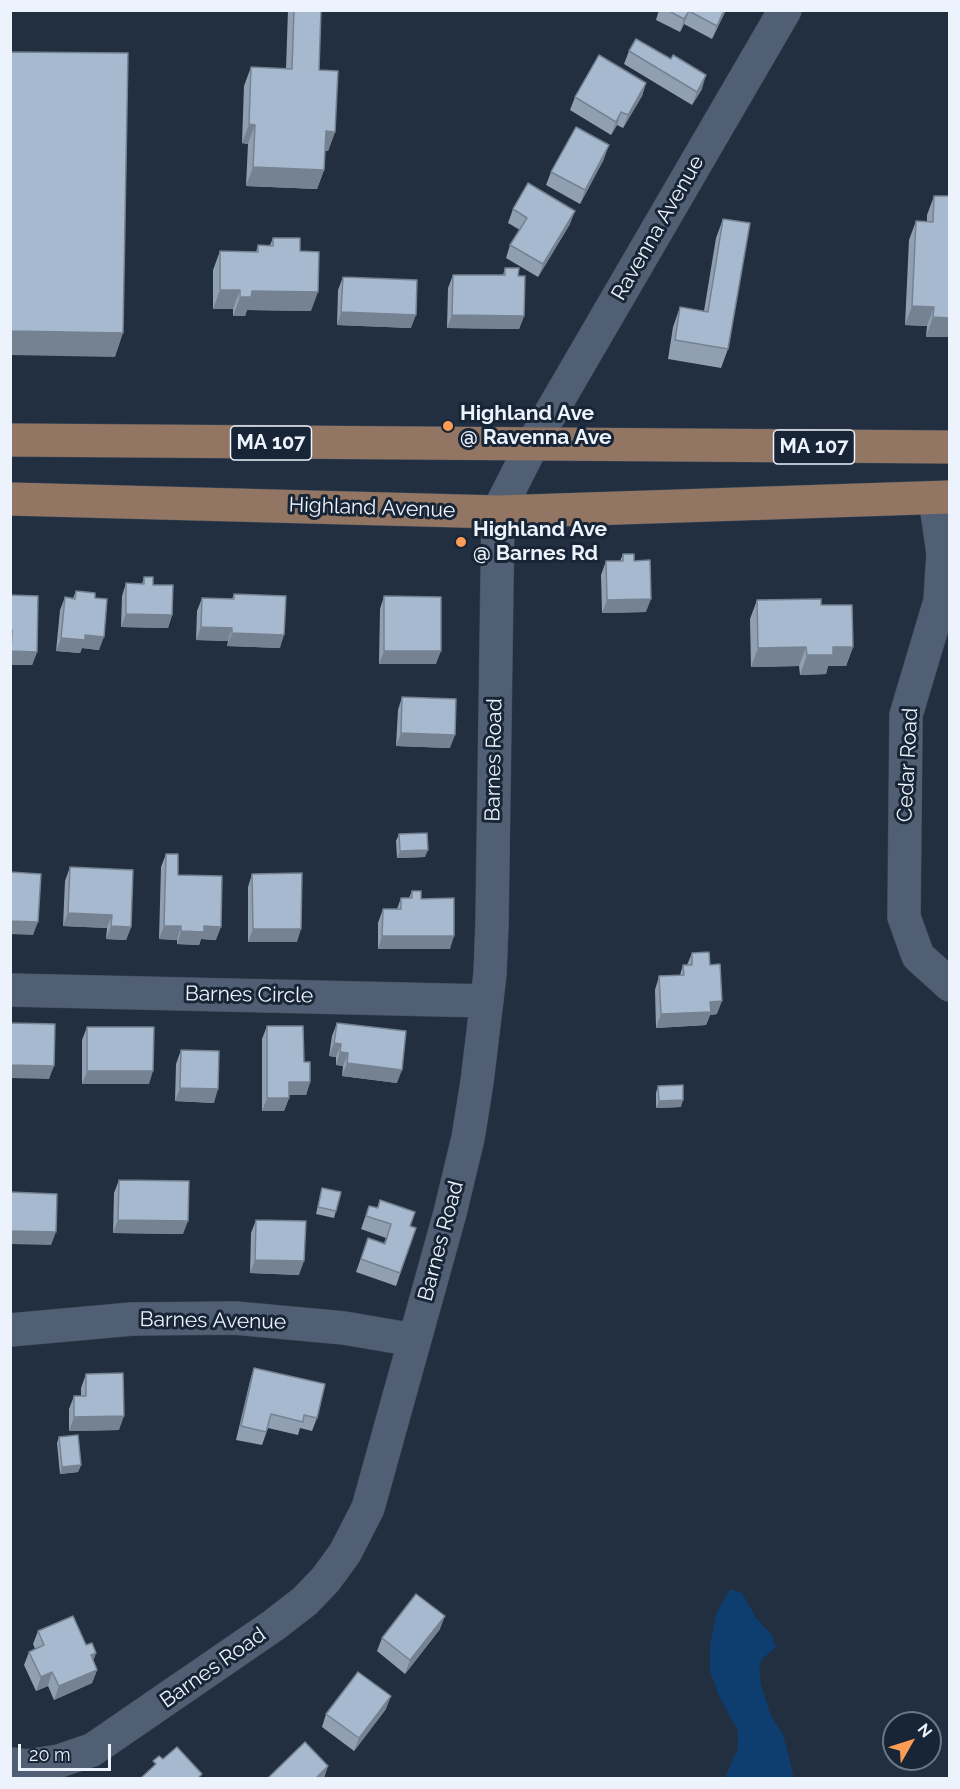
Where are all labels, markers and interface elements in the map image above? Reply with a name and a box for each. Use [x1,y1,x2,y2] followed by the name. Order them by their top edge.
[606,151,710,305] street label: Ravenna Avenue
[460,401,612,451] place label: Highland Ave @ Ravenna Ave
[441,419,455,433] marker: Highland Ave @ Ravenna Ave
[230,426,312,460] road number: MA 107
[774,430,854,464] road number: MA 107
[288,492,456,524] street label: Highland Avenue
[473,517,607,567] place label: Highland Ave @ Barnes Rd
[454,535,468,549] marker: Highland Ave @ Barnes Rd
[480,698,508,822] street label: Barnes Road
[892,707,924,823] street label: Cedar Road
[185,981,313,1009] street label: Barnes Circle
[413,1178,469,1304] street label: Barnes Road
[140,1307,286,1335] street label: Barnes Avenue
[155,1622,271,1714] street label: Barnes Road
[882,1711,942,1771] north arrow
[914,1720,936,1741] text: N
[21,1732,114,1770] scale bar
[29,1744,71,1765] text: 20 m

